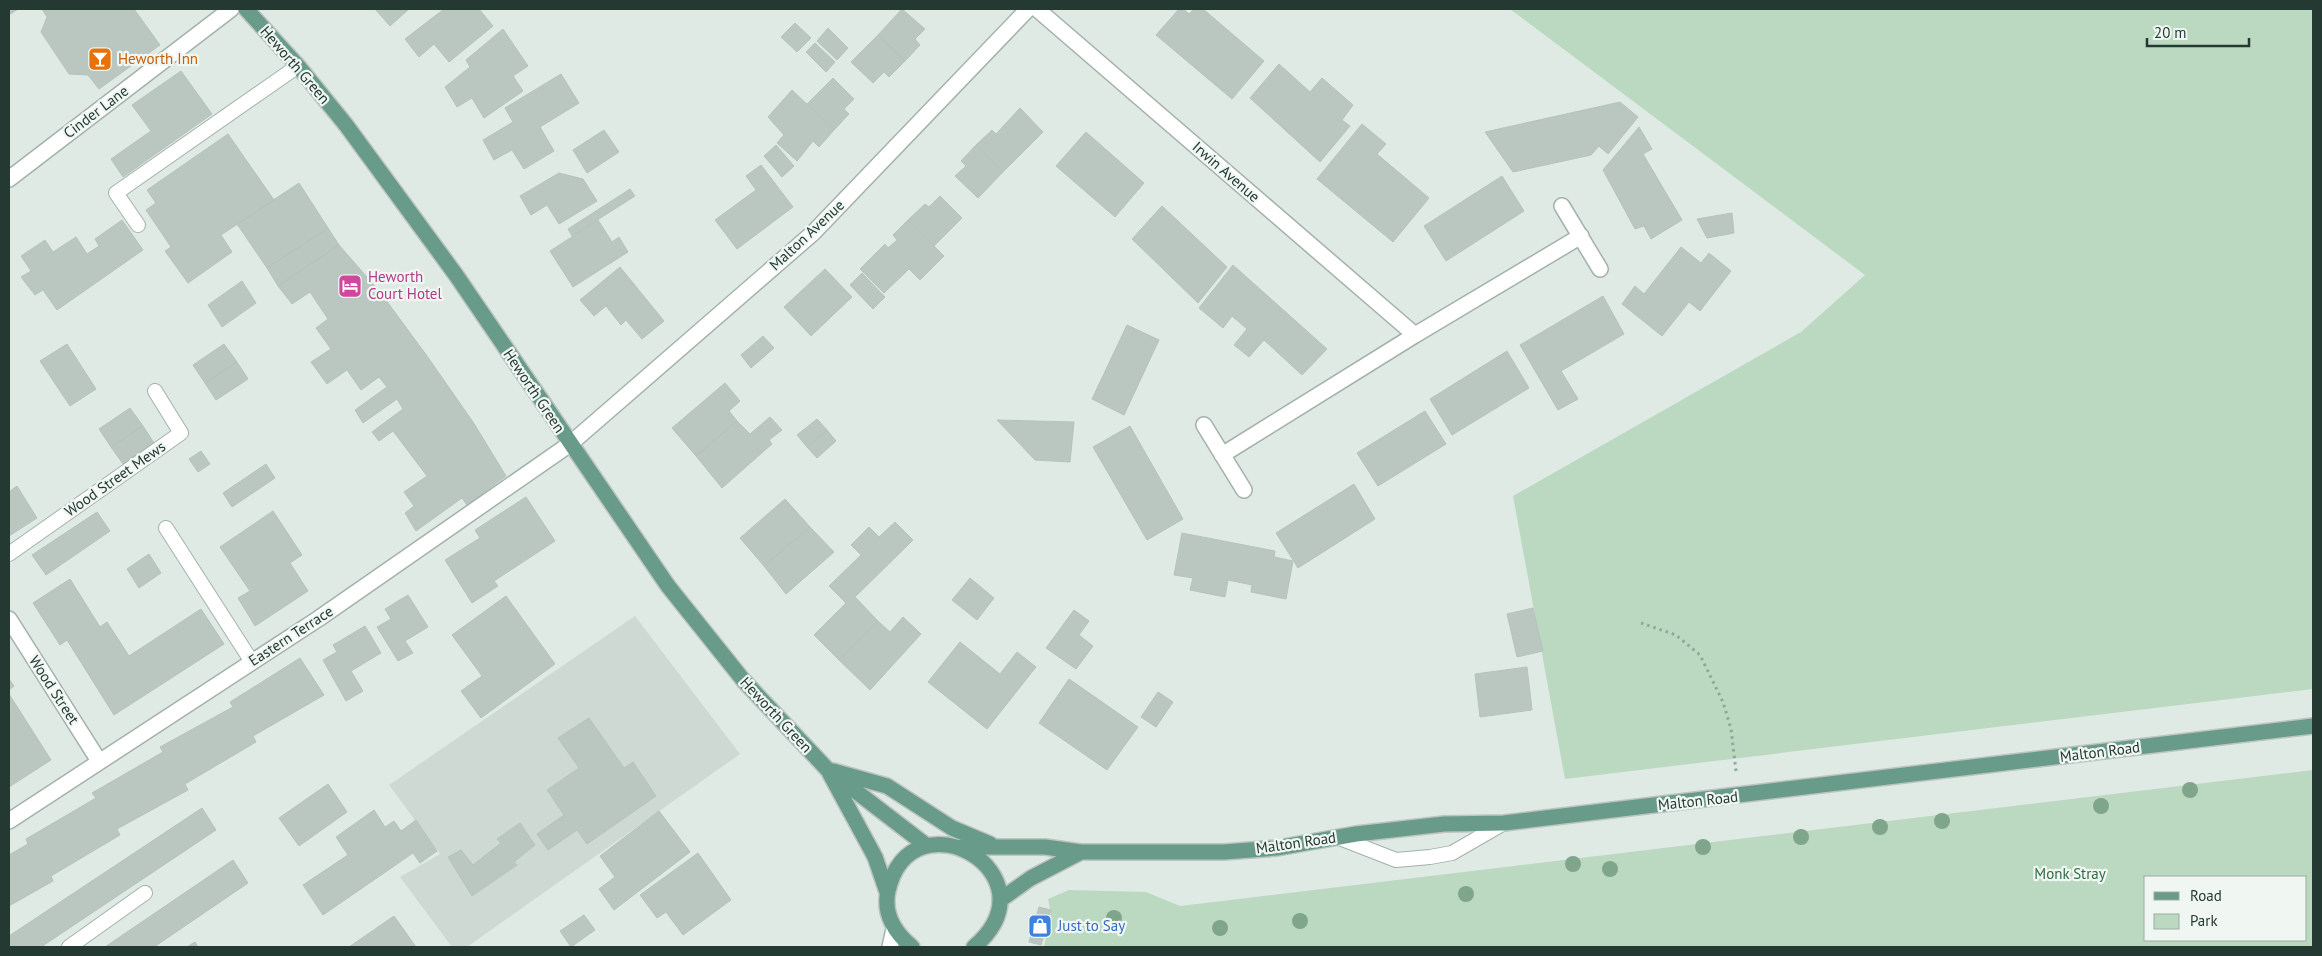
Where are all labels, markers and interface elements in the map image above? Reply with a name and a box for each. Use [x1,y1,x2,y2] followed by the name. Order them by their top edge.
[2147,15,2250,47] scale bar
[256,22,334,107] street label: Heworth Green
[2154,23,2187,42] text: 20 m
[87,46,113,72] bar icon: Heworth Inn
[118,49,198,68] place label: Heworth Inn
[60,81,132,142] street label: Cinder Lane
[1189,137,1264,206] street label: Irwin Avenue
[765,195,848,274] street label: Malton Avenue
[368,267,442,303] place label: Heworth Court Hotel
[337,273,363,299] hotel icon: Heworth Court Hotel
[499,345,569,436] street label: Heworth Green
[61,437,169,520] street label: Wood Street Mews
[245,601,337,670] street label: Eastern Terrace
[25,652,84,728] street label: Wood Street
[736,673,816,757] street label: Heworth Green
[2059,737,2141,766] street label: Malton Road
[1657,787,1739,814] street label: Malton Road
[1255,827,1337,858] street label: Malton Road
[2034,864,2106,883] park label: Monk Stray
[2144,876,2307,941] legend
[2190,886,2222,905] text: Road
[2190,911,2218,930] text: Park
[1027,913,1053,939] shop icon: Just to Say
[1057,916,1125,935] place label: Just to Say

